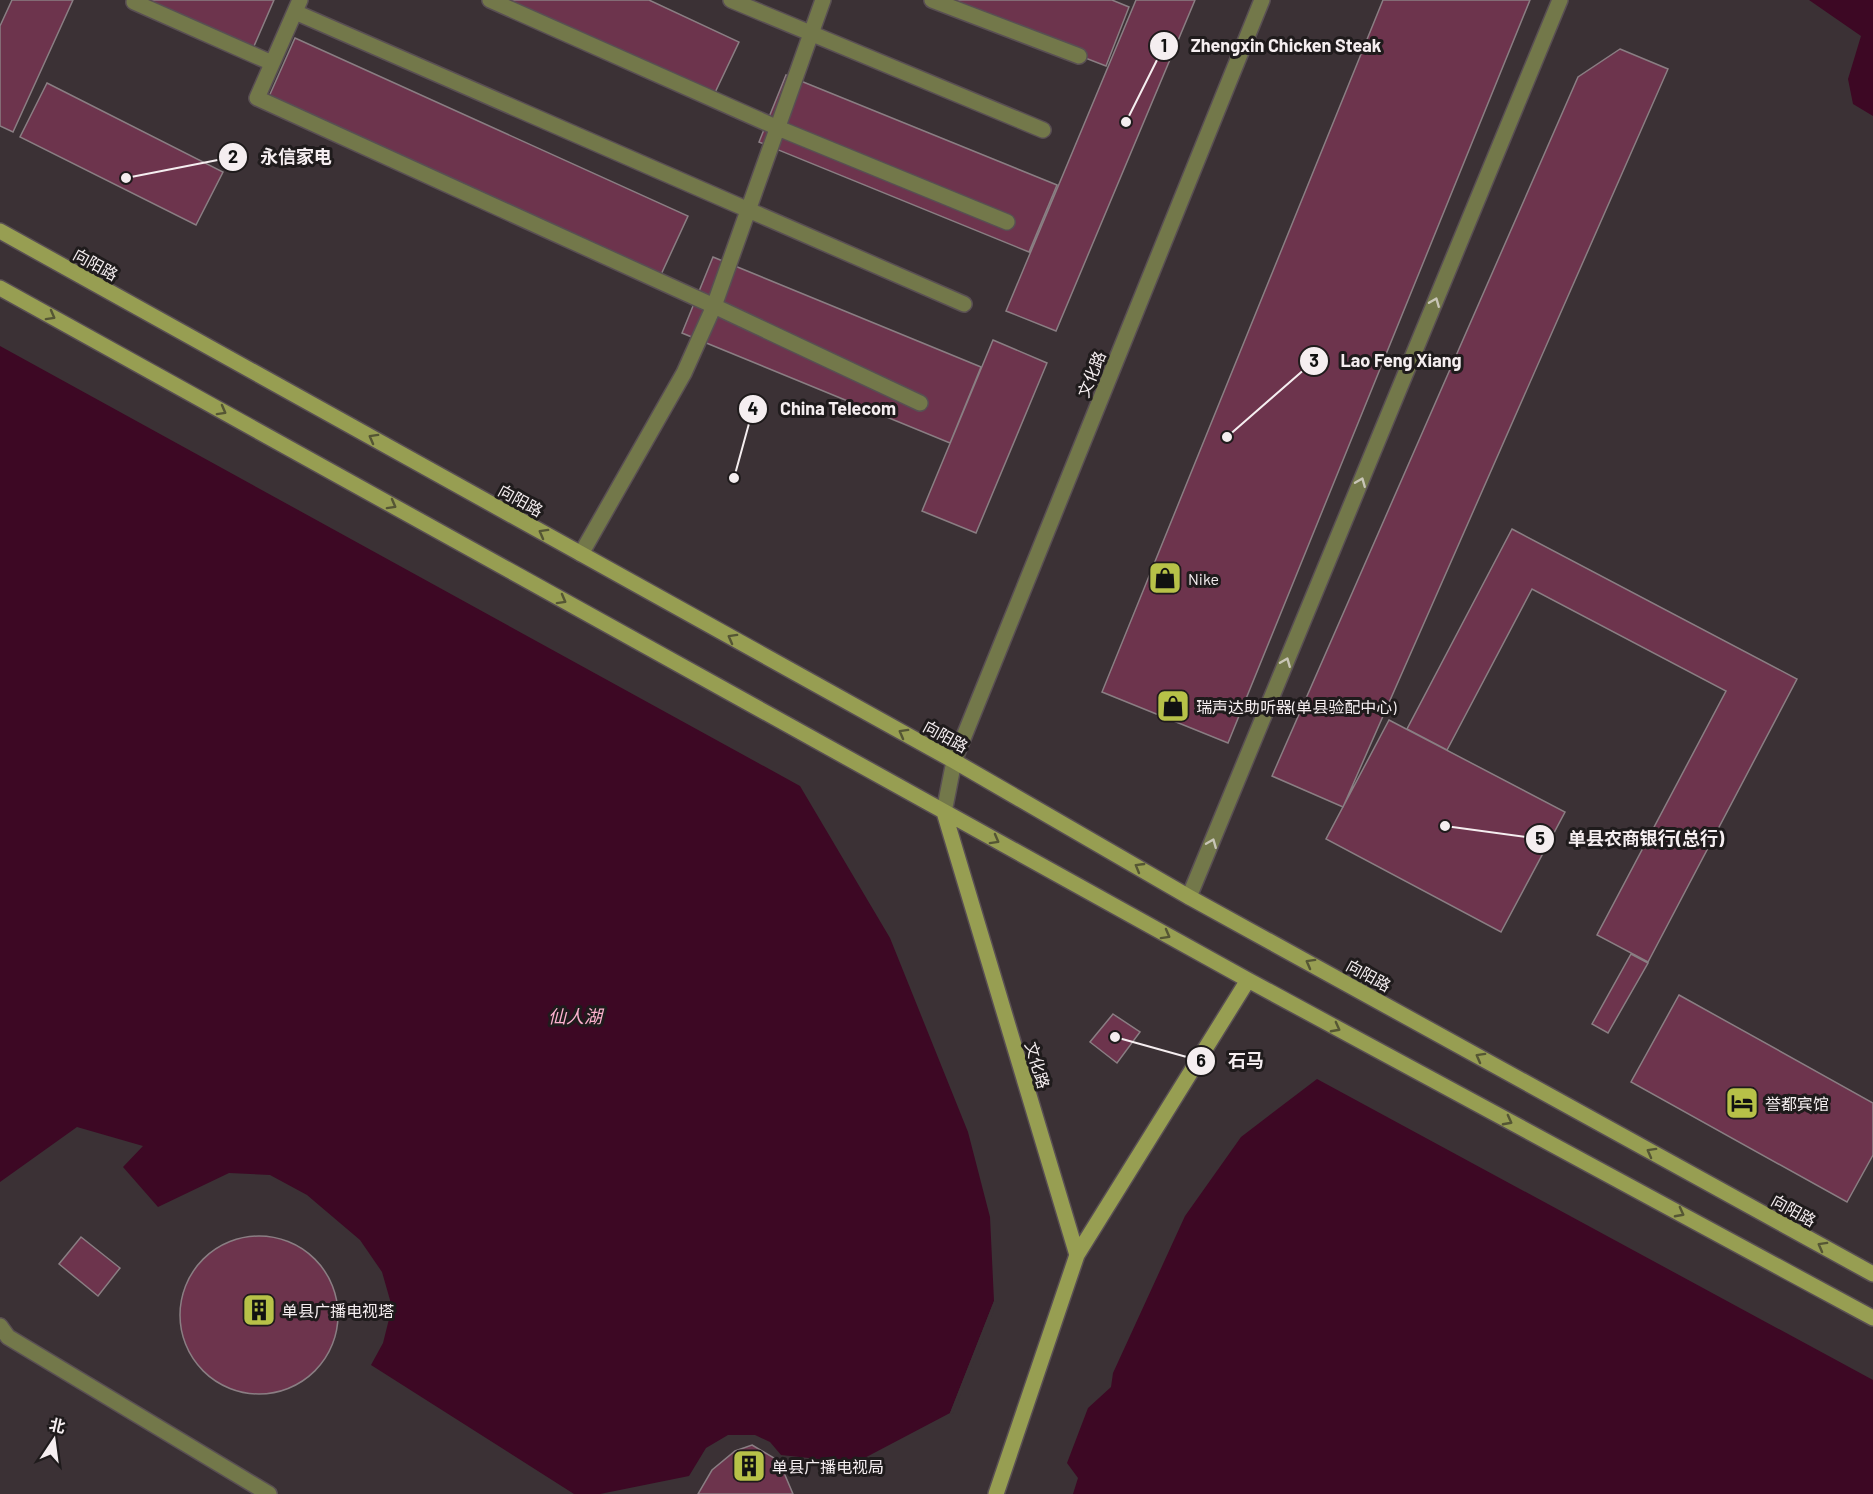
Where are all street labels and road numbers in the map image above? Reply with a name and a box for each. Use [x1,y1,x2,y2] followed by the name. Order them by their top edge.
[70,244,122,284] street label: 向阳路
[1073,348,1109,400] street label: 文化路
[495,480,547,520] street label: 向阳路
[920,716,972,756] street label: 向阳路
[1343,955,1395,995] street label: 向阳路
[1022,1039,1054,1091] street label: 文化路
[1768,1190,1820,1230] street label: 向阳路

